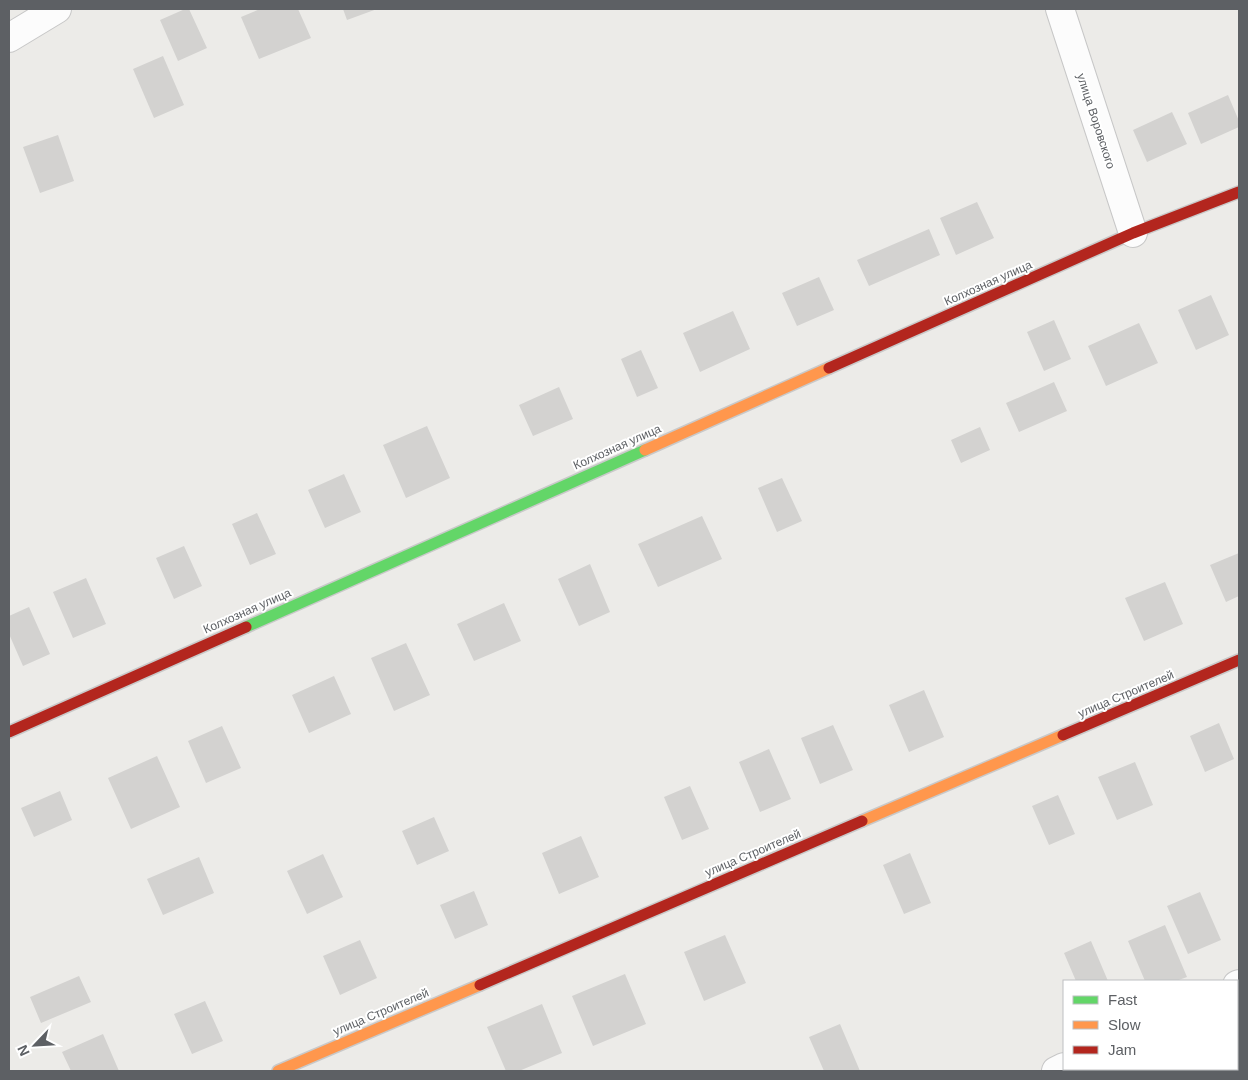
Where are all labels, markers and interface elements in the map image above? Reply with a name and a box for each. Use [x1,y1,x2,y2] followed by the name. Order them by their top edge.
[1074,72,1118,171] street label: улица Воровского
[942,257,1034,309] street label: Колхозная улица
[571,421,663,473] street label: Колхозная улица
[201,585,293,637] street label: Колхозная улица
[1076,668,1176,720] street label: улица Строителей
[703,827,803,879] street label: улица Строителей
[1063,980,1238,1070] legend
[331,986,431,1038] street label: улица Строителей
[1108,991,1138,1008] text: Fast
[1108,1016,1141,1033] text: Slow
[10,1020,60,1070] north arrow
[1108,1041,1136,1058] text: Jam
[14,1043,33,1058] text: N

